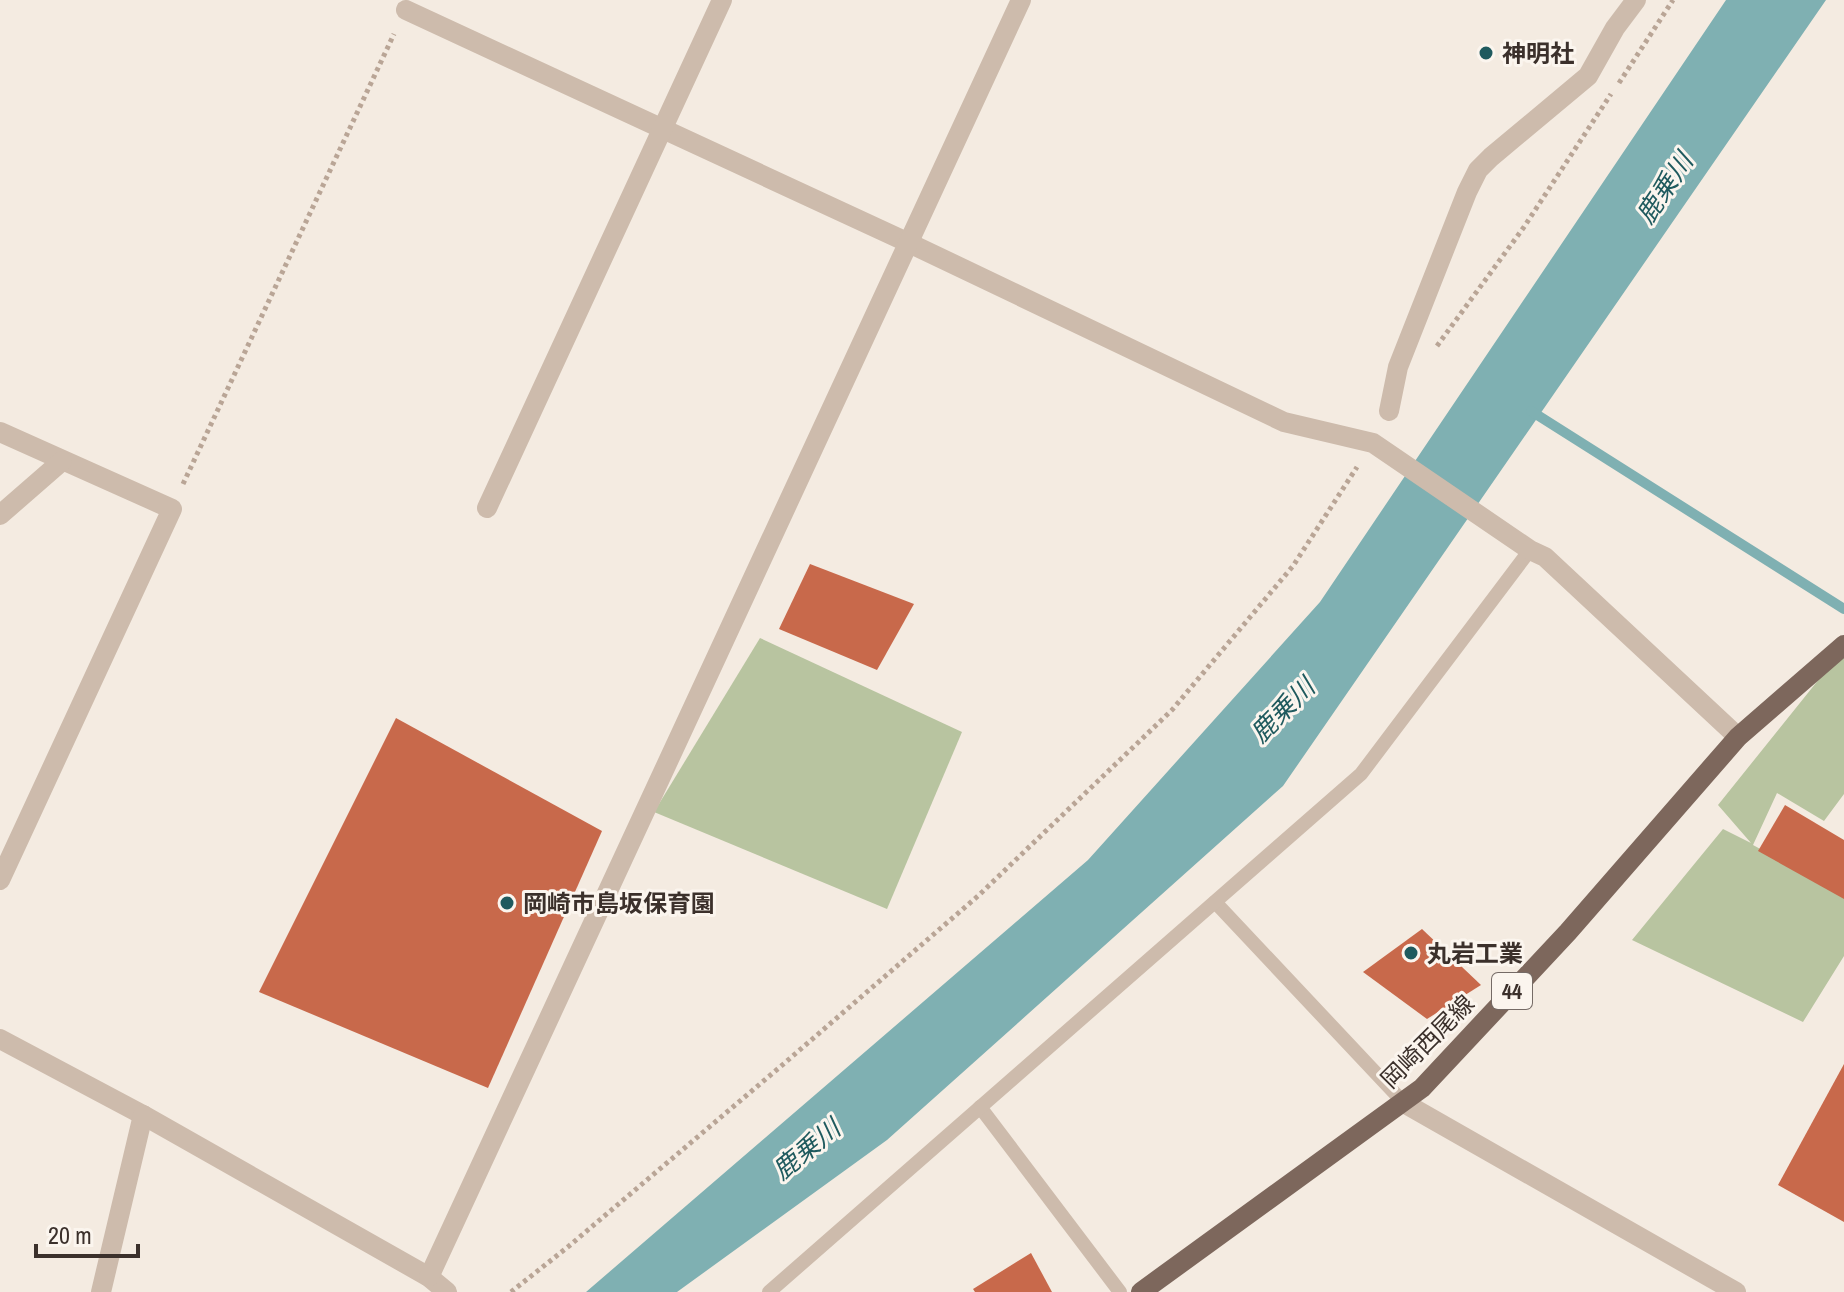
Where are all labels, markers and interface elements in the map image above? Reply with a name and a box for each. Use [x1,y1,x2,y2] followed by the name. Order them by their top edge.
[1502,37,1574,69] place label: 神明社
[1477,44,1495,62] marker: 神明社
[1628,143,1702,230] water label: 鹿乗川
[1242,668,1324,750] water label: 鹿乗川
[523,887,715,919] place label: 岡崎市島坂保育園
[498,894,516,912] marker: 岡崎市島坂保育園
[1427,937,1523,969] place label: 丸岩工業
[1402,944,1420,962] marker: 丸岩工業
[1492,973,1532,1009] road number: 44
[1373,987,1481,1095] street label: 岡崎西尾線
[765,1109,850,1187] water label: 鹿乗川
[36,1208,138,1258] scale bar
[48,1219,92,1251] text: 20 m

